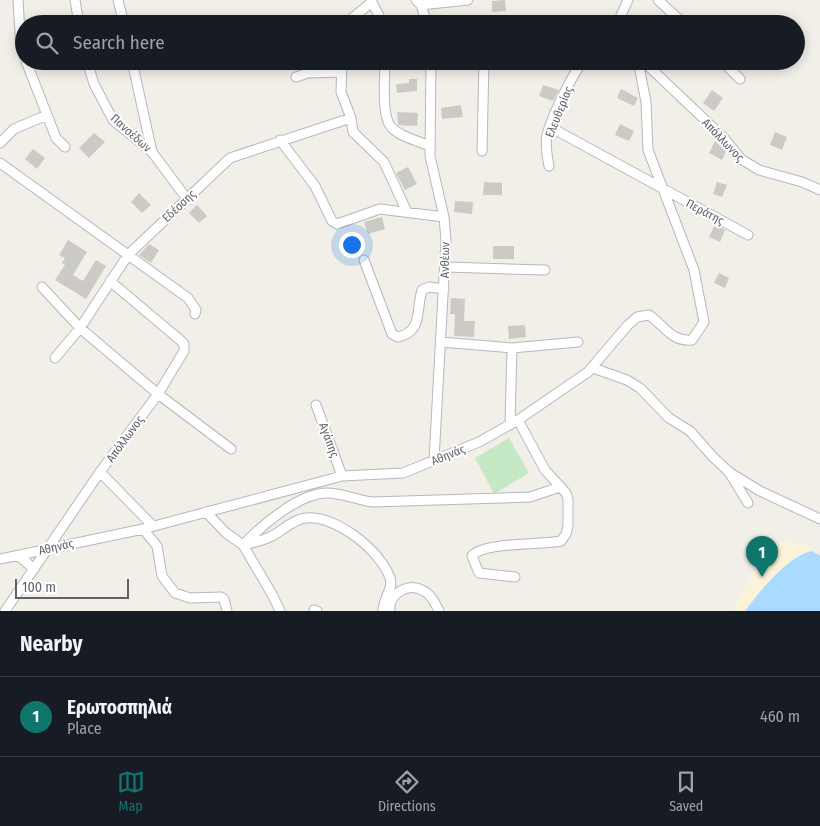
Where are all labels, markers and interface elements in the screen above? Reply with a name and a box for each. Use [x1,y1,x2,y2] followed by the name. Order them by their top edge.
[15,15,805,70] search box
[33,29,61,57] icon: search
[73,31,165,54] text: Search here
[542,84,576,140] street label: Ελευθερίας
[108,111,155,155] street label: Πανσέδων
[699,116,747,164] street label: Απόλλωνος
[159,187,199,225] street label: Εδέσσης
[684,196,726,228] street label: Περάτης
[339,232,365,258] your location
[438,241,452,278] street label: Ανθέων
[103,413,147,465] street label: Απόλλωνος
[316,421,342,459] street label: Αγάπης
[429,442,467,468] street label: Αθηνάς
[37,536,75,558] street label: Αθηνάς
[746,536,778,577] pin: 1
[15,576,129,599] scale bar
[22,579,56,596] text: 100 m
[20,631,82,657] text: Nearby
[67,696,172,719] text: Ερωτοσπηλιά
[33,707,39,726] text: 1
[760,707,800,726] text: 460 m
[67,719,102,738] text: Place
[117,768,145,815] tab: Map
[378,768,436,815] tab: Directions
[669,768,703,815] tab: Saved

